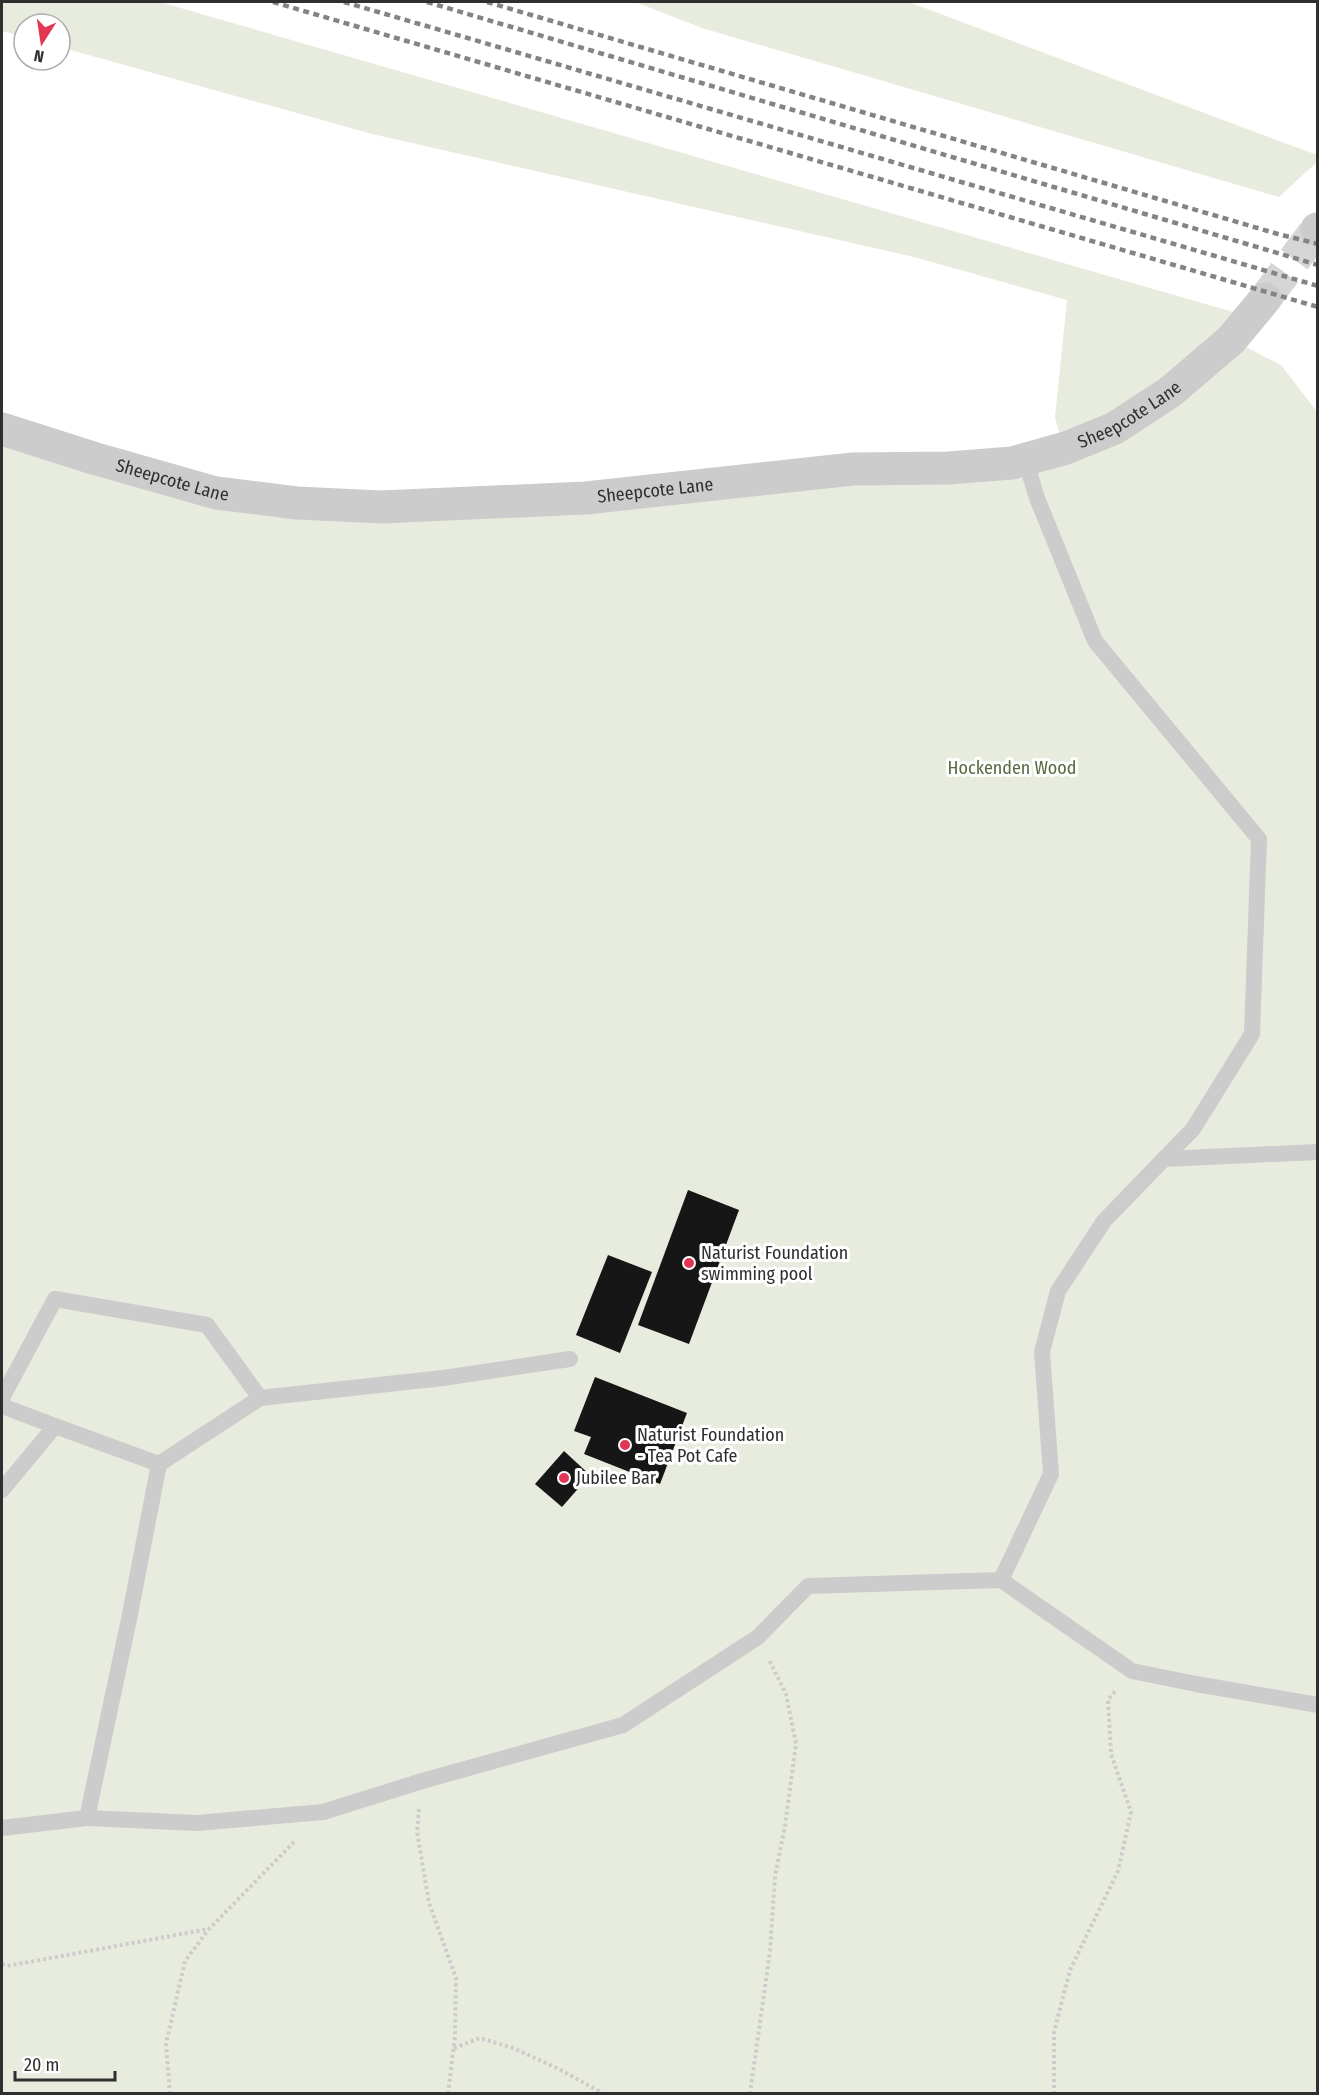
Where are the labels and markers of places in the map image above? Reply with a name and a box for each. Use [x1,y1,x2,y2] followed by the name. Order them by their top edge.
[701,1242,848,1285] place label: Naturist Foundation swimming pool
[682,1256,696,1270] marker: Naturist Foundation swimming pool
[637,1424,784,1467] place label: Naturist Foundation - Tea Pot Cafe
[618,1438,632,1452] marker: Naturist Foundation - Tea Pot Cafe
[576,1467,657,1489] place label: Jubilee Bar
[557,1471,571,1485] marker: Jubilee Bar

